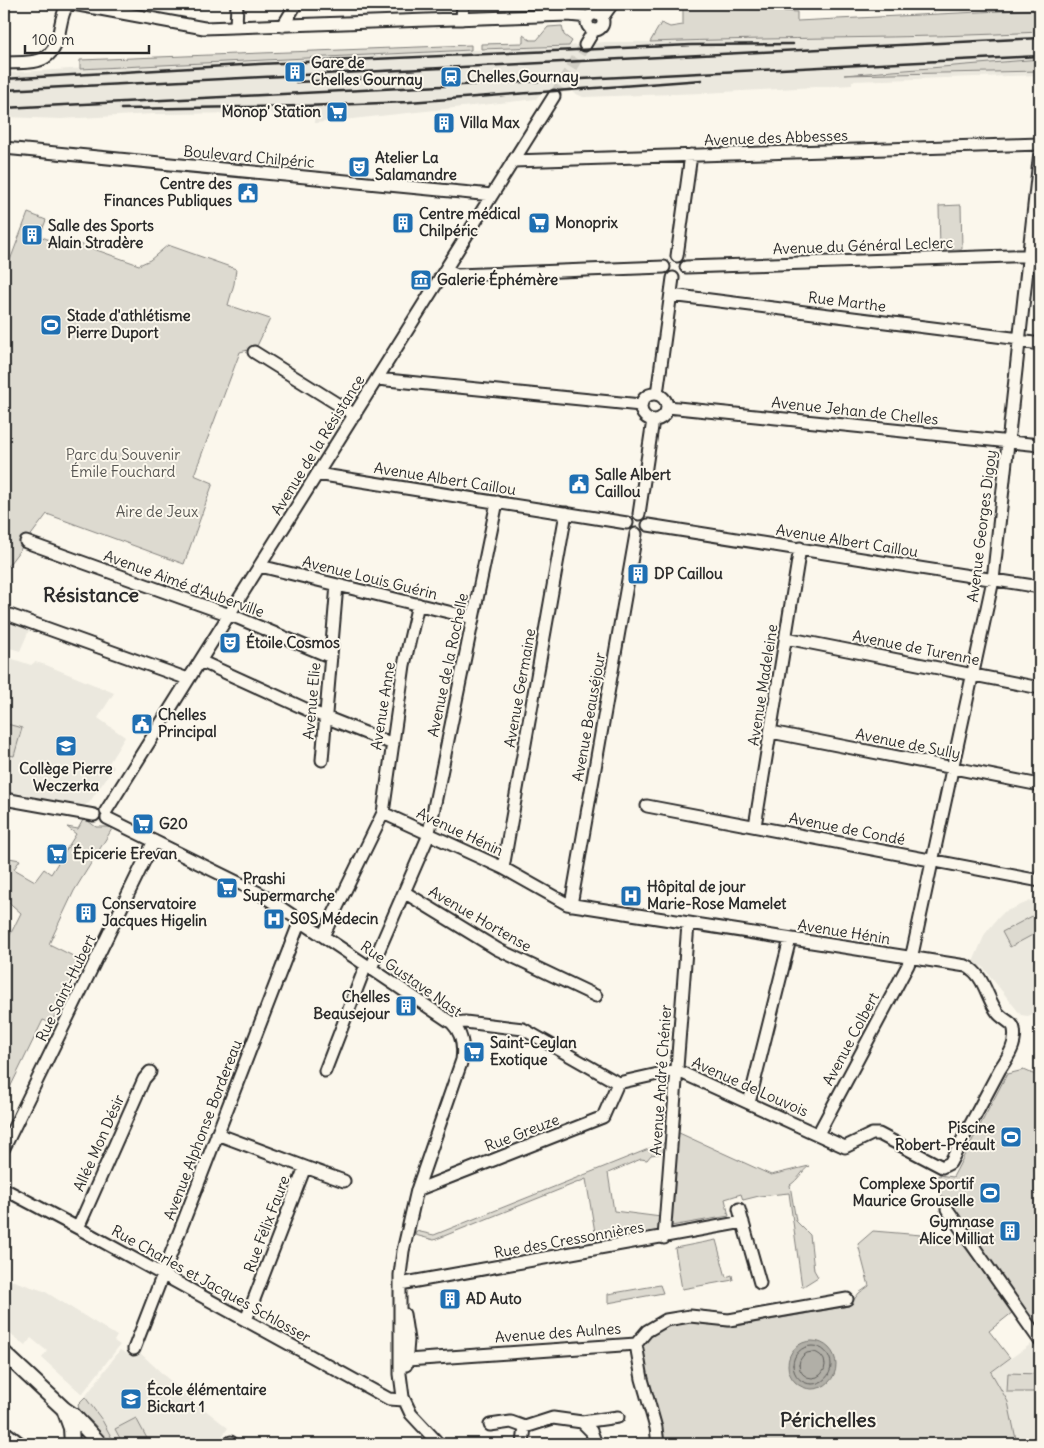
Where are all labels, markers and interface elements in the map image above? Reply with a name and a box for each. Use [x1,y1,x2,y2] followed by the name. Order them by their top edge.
[25,22,149,54] scale bar
[32,30,74,49] text: 100 m
[311,53,423,90] place label: Gare de Chelles Gournay
[283,60,307,84] building icon: Gare de Chelles Gournay
[439,65,463,89] station icon: Chelles Gournay
[467,67,579,87] place label: Chelles Gournay
[325,100,349,124] supermarket icon: Monop' Station
[221,102,321,122] place label: Monop' Station
[432,111,456,135] building icon: Villa Max
[460,113,520,132] place label: Villa Max
[704,125,848,150] street label: Avenue des Abbesses
[183,141,316,172] street label: Boulevard Chilpéric
[375,148,457,184] place label: Atelier La Salamandre
[347,155,371,179] theatre icon: Atelier La Salamandre
[104,174,232,211] place label: Centre des Finances Publiques
[236,181,260,205] public building icon: Centre des Finances Publiques
[419,204,520,241] place label: Centre médical Chilpéric
[391,211,415,235] building icon: Centre médical Chilpéric
[527,211,551,235] supermarket icon: Monoprix
[555,213,619,233] place label: Monoprix
[48,216,154,252] place label: Salle des Sports Alain Stradère
[20,223,44,247] building icon: Salle des Sports Alain Stradère
[772,233,954,258] street label: Avenue du Général Leclerc
[409,268,433,292] museum icon: Galerie Éphémère
[437,269,558,290] place label: Galerie Éphémère
[807,287,887,316] street label: Rue Marthe
[67,306,191,343] place label: Stade d'athlétisme Pierre Duport
[39,313,63,337] sports icon: Stade d'athlétisme Pierre Duport
[267,371,369,518] street label: Avenue de la Résistance
[771,392,940,429] street label: Avenue Jehan de Chelles
[66,445,180,481] park label: Parc du Souvenir Émile Fouchard
[963,449,1000,603] street label: Avenue Georges Digoy
[373,458,518,499] street label: Avenue Albert Caillou
[595,465,672,501] place label: Salle Albert Caillou
[567,472,591,496] public building icon: Salle Albert Caillou
[116,502,199,521] park label: Aire de Jeux
[775,520,920,561] street label: Avenue Albert Caillou
[101,546,267,621] street label: Avenue Aimé d'Auberville
[301,552,440,604] street label: Avenue Louis Guérin
[626,562,650,586] building icon: DP Caillou
[654,564,723,583] place label: DP Caillou
[43,582,139,607] district label: Résistance
[423,591,472,739] street label: Avenue de la Rochelle
[744,623,781,747] street label: Avenue Madeleine
[851,626,981,669] street label: Avenue de Turenne
[500,627,539,749] street label: Avenue Germaine
[218,631,242,655] theatre icon: Étoile Cosmos
[246,632,340,652] place label: Étoile Cosmos
[568,651,609,783] street label: Avenue Beauséjour
[366,661,399,751] street label: Avenue Anne
[299,662,324,740] street label: Avenue Elie
[158,705,217,742] place label: Chelles Principal
[130,712,154,736] public building icon: Chelles Principal
[854,724,962,763] street label: Avenue de Sully
[54,734,78,758] school or university icon: Collège Pierre Weczerka
[19,759,113,795] place label: Collège Pierre Weczerka
[414,803,507,860] street label: Avenue Hénin
[787,808,907,849] street label: Avenue de Condé
[131,812,155,836] supermarket icon: G20
[159,814,188,833] place label: G20
[45,842,69,866] supermarket icon: Épicerie Erevan
[73,843,177,864] place label: Épicerie Erevan
[243,869,335,906] place label: Prashi Supermarche
[215,876,239,900] supermarket icon: Prashi Supermarche
[647,877,787,913] place label: Hôpital de jour Marie-Rose Mamelet
[425,881,535,956] street label: Avenue Hortense
[619,884,643,908] hospital icon: Hôpital de jour Marie-Rose Mamelet
[102,894,207,931] place label: Conservatoire Jacques Higelin
[74,901,98,925] building icon: Conservatoire Jacques Higelin
[262,907,286,931] hospital icon: SOS Médecin
[290,909,379,928] place label: SOS Médecin
[796,915,892,948] street label: Avenue Hénin
[31,931,100,1044] street label: Rue Saint-Hubert
[357,937,466,1021] street label: Rue Gustave Nast
[313,987,391,1023] place label: Chelles Beausejour
[818,989,883,1089] street label: Avenue Colbert
[394,994,418,1018] building icon: Chelles Beausejour
[646,1004,675,1156] street label: Avenue André Chénier
[490,1033,577,1070] place label: Saint-Ceylan Exotique
[159,1037,246,1223] street label: Avenue Alphonse Bordereau
[462,1040,486,1064] supermarket icon: Saint-Ceylan Exotique
[689,1052,811,1121] street label: Avenue de Louvois
[69,1091,128,1194] street label: Allée Mon Désir
[482,1110,562,1155] street label: Rue Greuze
[895,1118,996,1154] place label: Piscine Robert-Préault
[999,1125,1023,1149] sports icon: Piscine Robert-Préault
[239,1173,294,1275] street label: Rue Félix Faure
[852,1174,975,1210] place label: Complexe Sportif Maurice Grouselle
[978,1181,1002,1205] sports icon: Complexe Sportif Maurice Grouselle
[919,1212,995,1248] place label: Gymnase Alice Milliat
[492,1217,646,1262] street label: Rue des Cressonnières
[998,1219,1022,1243] building icon: Gymnase Alice Milliat
[108,1221,314,1346] street label: Rue Charles et Jacques Schlosser
[438,1287,462,1311] building icon: AD Auto
[466,1289,522,1308] place label: AD Auto
[494,1319,622,1346] street label: Avenue des Aulnes
[147,1379,267,1416] place label: École élémentaire Bickart 1
[119,1387,143,1411] school or university icon: École élémentaire Bickart 1
[780,1407,876,1432] district label: Périchelles

